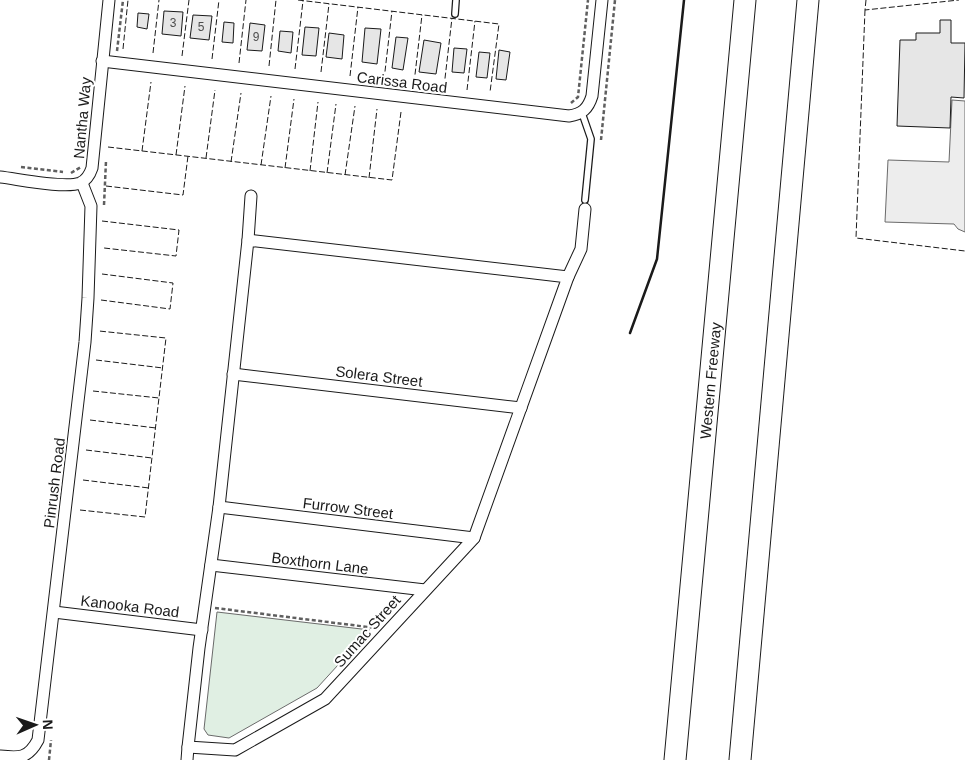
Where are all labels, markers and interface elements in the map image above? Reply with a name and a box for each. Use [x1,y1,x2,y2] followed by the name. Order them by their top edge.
[170,16,177,30] house number: 3
[198,20,205,34] house number: 5
[253,30,260,44] house number: 9
[356,68,448,96] street label: Carissa Road
[70,76,94,160] street label: Nantha Way
[696,321,724,440] street label: Western Freeway
[335,362,424,390] street label: Solera Street
[40,437,68,529] street label: Pinrush Road
[302,494,395,522] street label: Furrow Street
[271,549,369,577] street label: Boxthorn Lane
[330,591,404,670] street label: Sumac Street
[80,592,180,620] street label: Kanooka Road
[10,700,60,750] north arrow
[40,719,56,730] text: N

